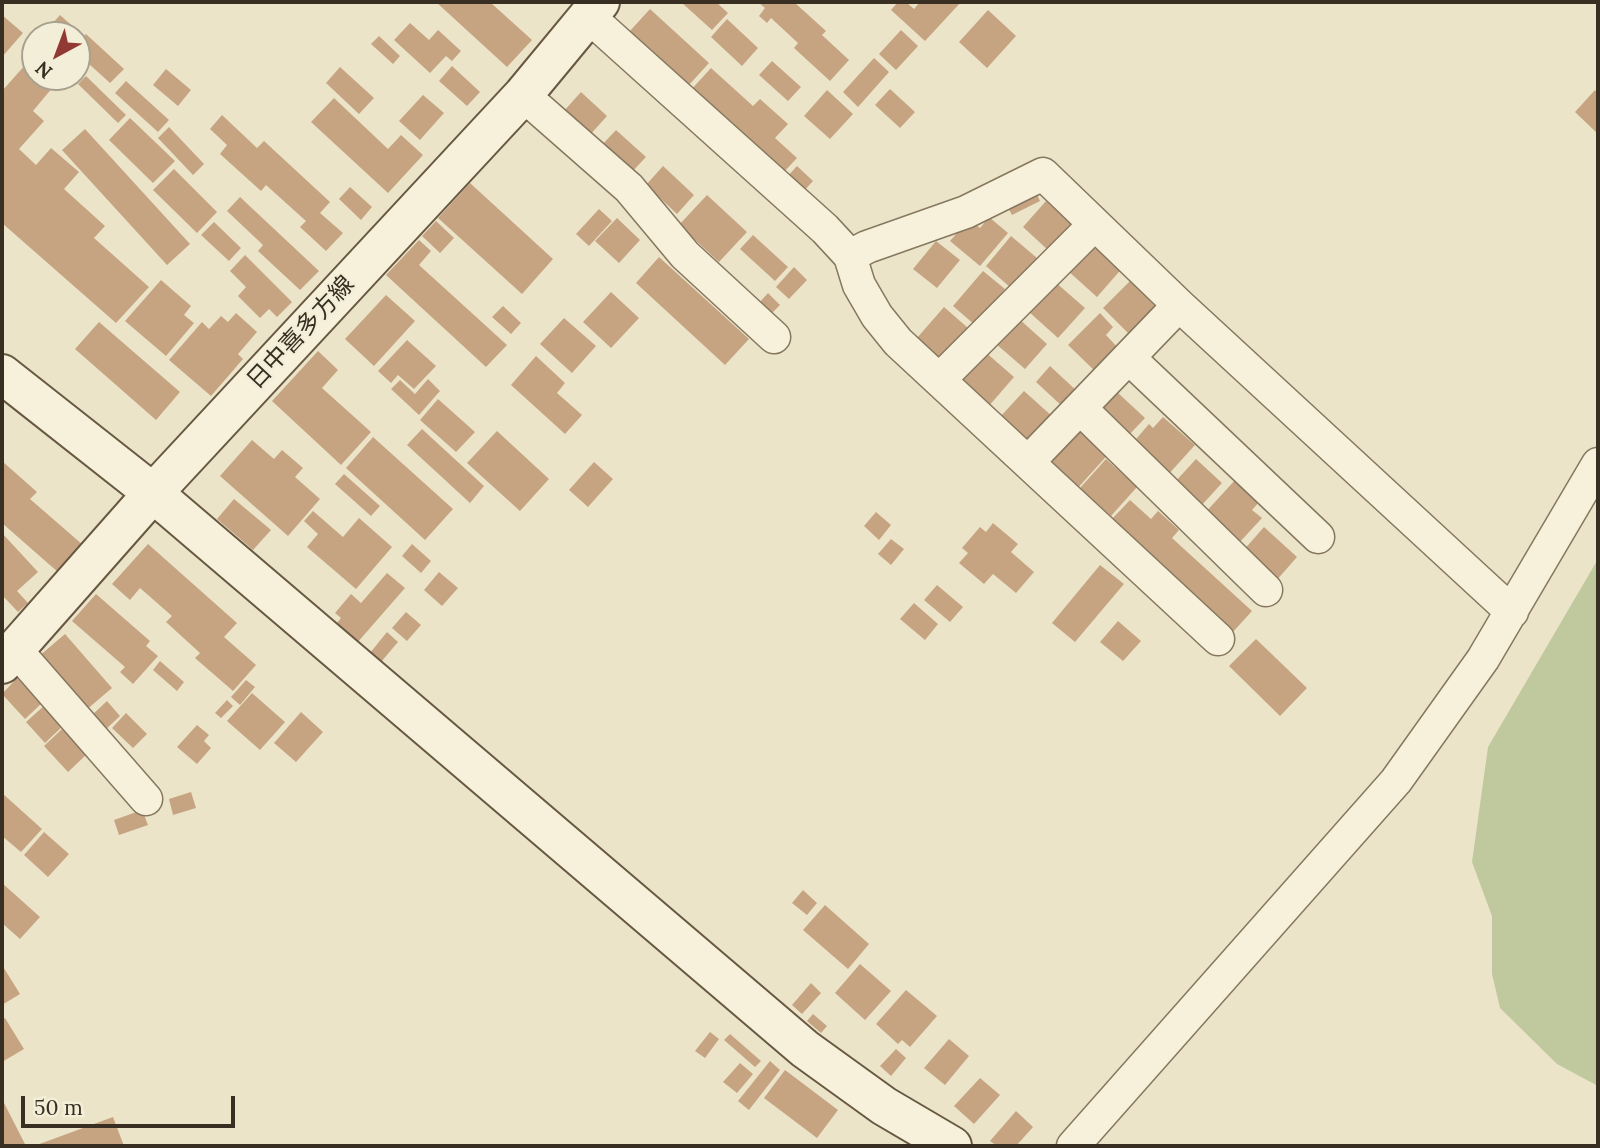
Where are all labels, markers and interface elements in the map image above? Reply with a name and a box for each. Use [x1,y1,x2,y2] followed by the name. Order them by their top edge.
[21,21,91,91] north arrow
[30,56,57,84] text: N
[241,271,361,395] street label: 日中喜多方線
[24,1082,238,1126] scale bar
[34,1094,83,1121] text: 50 m

